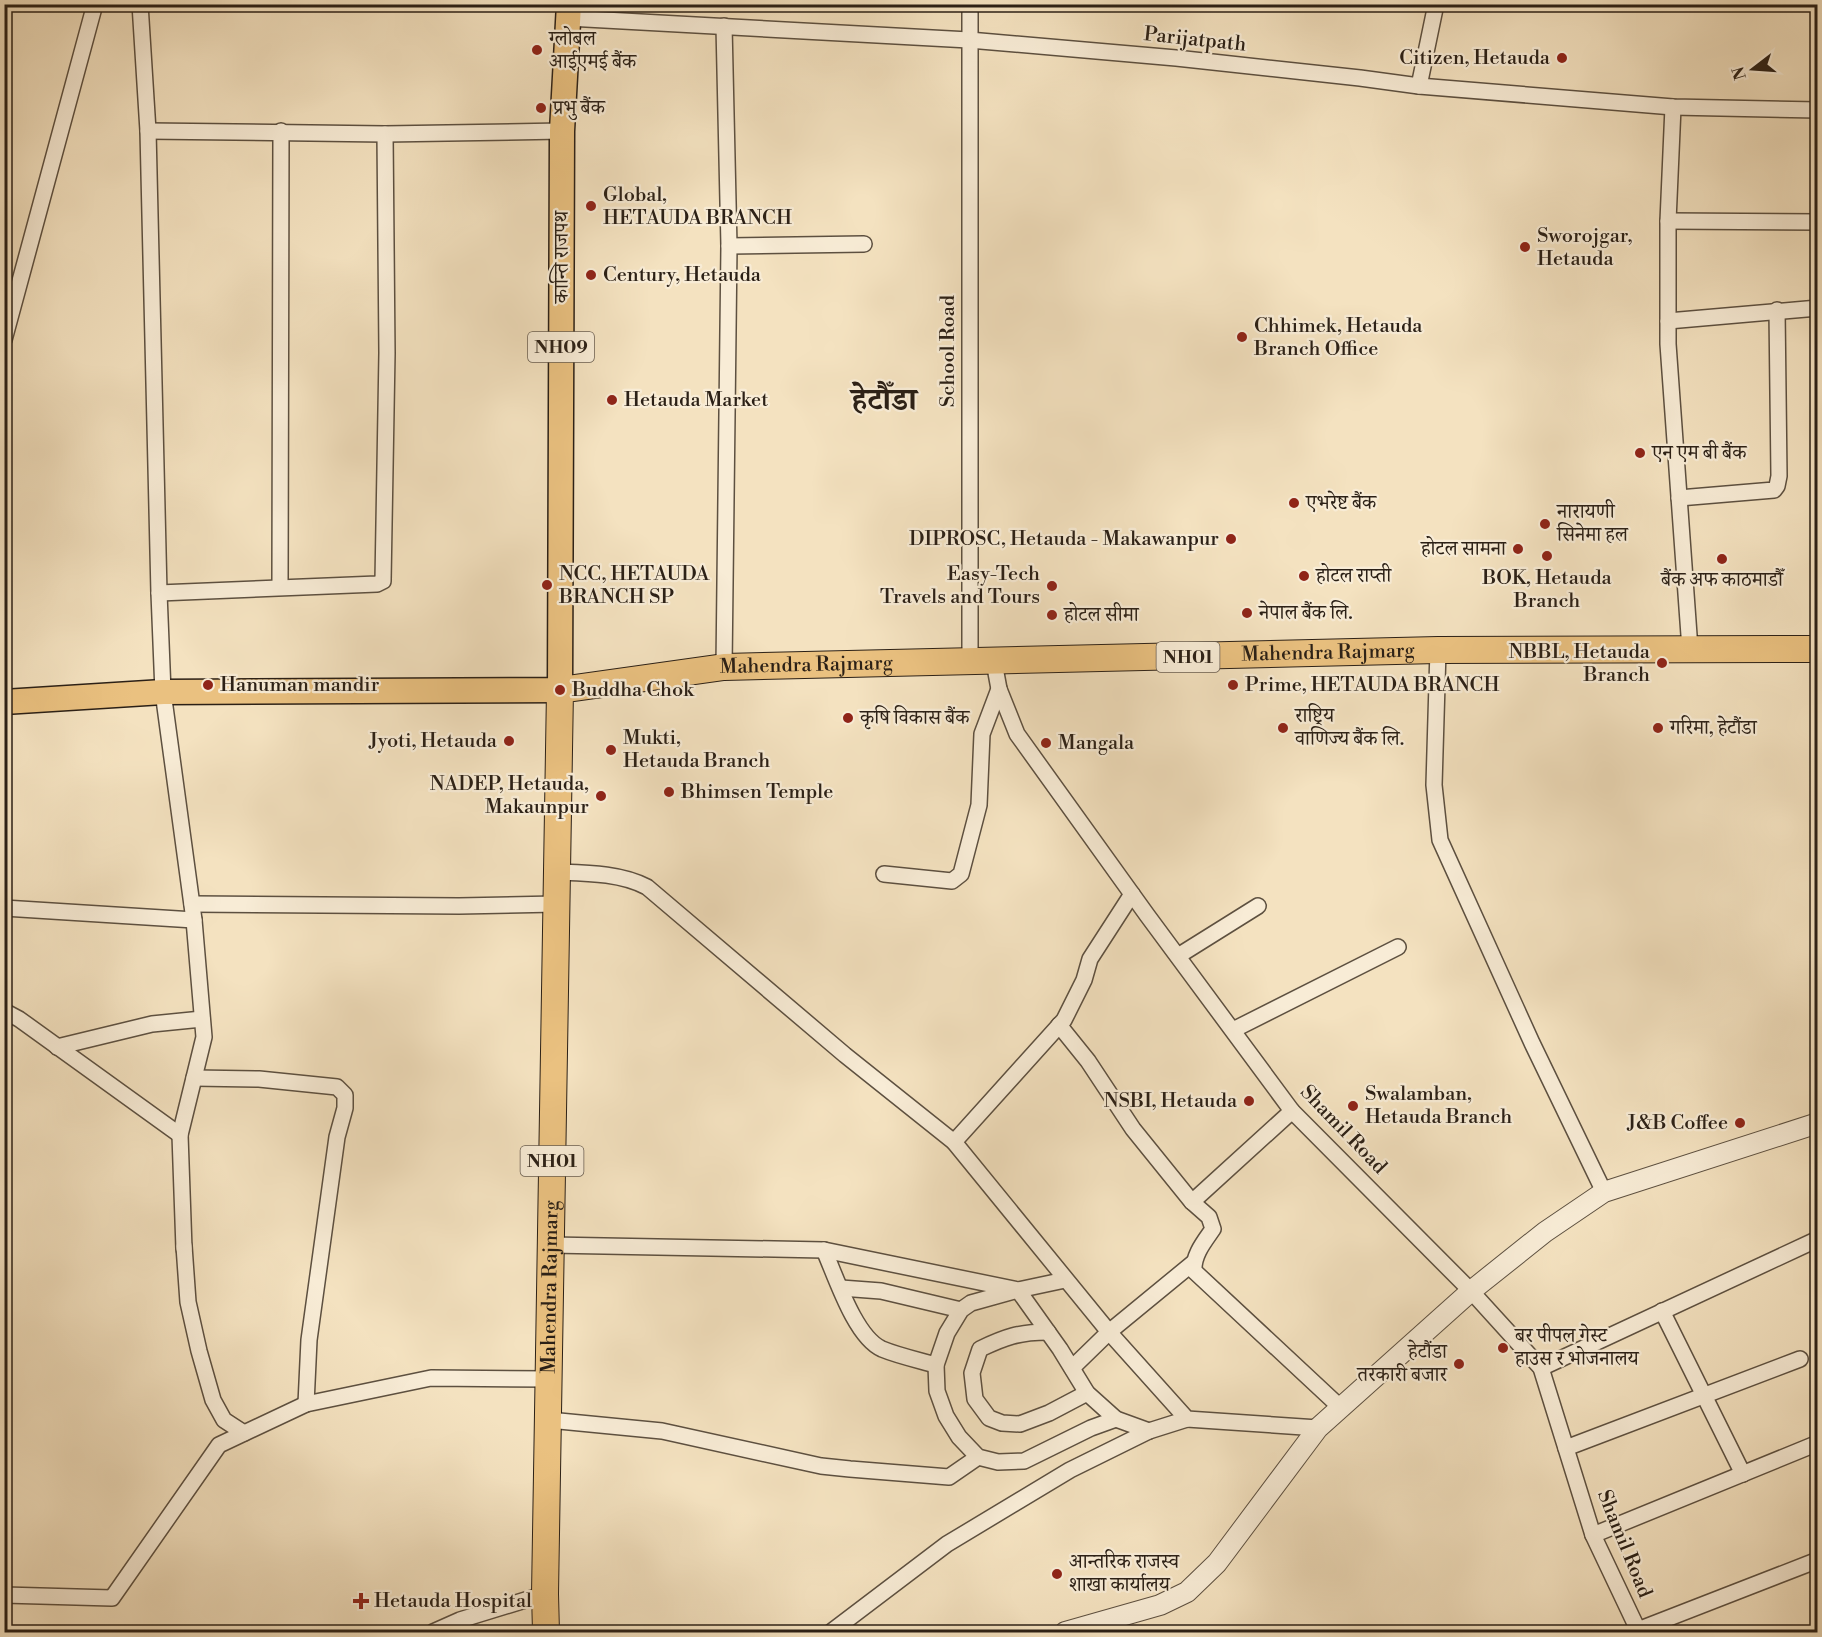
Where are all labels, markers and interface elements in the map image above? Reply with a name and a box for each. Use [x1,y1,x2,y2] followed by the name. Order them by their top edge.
[1143,22,1247,58] street label: Parijatpath
[548,26,638,75] place label: ग्लोबल आईएमई बैंक
[1723,39,1783,99] north arrow
[530,43,544,57] marker: ग्लोबल आईएमई बैंक
[1399,46,1551,71] place label: Citizen, Hetauda
[1555,51,1569,65] marker: Citizen, Hetauda
[1728,64,1751,82] text: N
[552,96,607,121] place label: प्रभु बैंक
[534,101,548,115] marker: प्रभु बैंक
[603,183,792,231] place label: Global, HETAUDA BRANCH
[584,199,598,213] marker: Global, HETAUDA BRANCH
[549,209,575,304] street label: कान्ति राजपथ
[1537,224,1632,272] place label: Sworojgar, Hetauda
[1518,240,1532,254] marker: Sworojgar, Hetauda
[603,263,762,288] place label: Century, Hetauda
[584,268,598,282] marker: Century, Hetauda
[936,294,961,407] street label: School Road
[1253,314,1423,362] place label: Chhimek, Hetauda Branch Office
[1235,330,1249,344] marker: Chhimek, Hetauda Branch Office
[528,332,594,362] road number: NH09
[849,380,919,420] district label: हेटौँडा
[624,388,768,413] place label: Hetauda Market
[605,393,619,407] marker: Hetauda Market
[1651,440,1748,466] place label: एन एम बी बैंक
[1633,446,1647,460] marker: एन एम बी बैंक
[1305,490,1378,516] place label: एभरेष्ट बैंक
[1287,496,1301,510] marker: एभरेष्ट बैंक
[1556,499,1629,548] place label: नारायणी सिनेमा हल
[1538,517,1552,531] marker: नारायणी सिनेमा हल
[909,527,1219,552] place label: DIPROSC, Hetauda - Makawanpur
[1224,532,1238,546] marker: DIPROSC, Hetauda - Makawanpur
[1420,536,1507,562] place label: होटल सामना
[1511,542,1525,556] marker: होटल सामना
[1540,549,1554,563] marker: BOK, Hetauda Branch
[1715,552,1729,566] marker: बैंक अफ काठमाडौँ
[558,562,711,610] place label: NCC, HETAUDA BRANCH SP
[880,562,1040,610] place label: Easy-Tech Travels and Tours
[1315,563,1392,589] place label: होटल राप्ती
[1481,566,1613,614] place label: BOK, Hetauda Branch
[1660,568,1785,593] place label: बैंक अफ काठमाडौँ
[1297,569,1311,583] marker: होटल राप्ती
[540,578,554,592] marker: NCC, HETAUDA BRANCH SP
[1045,579,1059,593] marker: Easy-Tech Travels and Tours
[1258,600,1353,626] place label: नेपाल बैंक लि.
[1063,602,1140,628] place label: होटल सीमा
[1240,606,1254,620] marker: नेपाल बैंक लि.
[1045,608,1059,622] marker: होटल सीमा
[1241,638,1416,667] street label: Mahendra Rajmarg
[1508,640,1651,688] place label: NBBL, Hetauda Branch
[1156,642,1220,672] road number: NH01
[719,650,894,680] street label: Mahendra Rajmarg
[1655,656,1669,670] marker: NBBL, Hetauda Branch
[220,673,380,698] place label: Hanuman mandir
[1245,673,1500,698] place label: Prime, HETAUDA BRANCH
[201,678,215,692] marker: Hanuman mandir
[571,678,695,703] place label: Buddha Chok
[1226,678,1240,692] marker: Prime, HETAUDA BRANCH
[553,683,567,697] marker: Buddha Chok
[1294,703,1404,752] place label: राष्ट्रिय वाणिज्य बैंक लि.
[859,705,971,731] place label: कृषि विकास बैंक
[841,711,855,725] marker: कृषि विकास बैंक
[1669,715,1758,741] place label: गरिमा, हेटौंडा
[1276,721,1290,735] marker: राष्ट्रिय वाणिज्य बैंक लि.
[1651,721,1665,735] marker: गरिमा, हेटौंडा
[623,726,770,774] place label: Mukti, Hetauda Branch
[368,729,498,754] place label: Jyoti, Hetauda
[1058,731,1135,756] place label: Mangala
[502,734,516,748] marker: Jyoti, Hetauda
[1039,736,1053,750] marker: Mangala
[604,743,618,757] marker: Mukti, Hetauda Branch
[430,772,589,820] place label: NADEP, Hetauda, Makaunpur
[680,780,833,805] place label: Bhimsen Temple
[662,785,676,799] marker: Bhimsen Temple
[594,789,608,803] marker: NADEP, Hetauda, Makaunpur
[1294,1080,1392,1180] street label: Shamil Road
[1365,1082,1512,1130] place label: Swalamban, Hetauda Branch
[1104,1089,1238,1114] place label: NSBI, Hetauda
[1242,1094,1256,1108] marker: NSBI, Hetauda
[1346,1099,1360,1113] marker: Swalamban, Hetauda Branch
[1626,1111,1728,1136] place label: J&B Coffee
[1733,1116,1747,1130] marker: J&B Coffee
[520,1146,584,1176] road number: NH01
[536,1200,564,1374] street label: Mahendra Rajmarg
[1514,1323,1639,1372] place label: बर पीपल गेस्ट हाउस र भोजनालय
[1356,1339,1449,1388] place label: हेटौंडा तरकारी बजार
[1496,1341,1510,1355] marker: बर पीपल गेस्ट हाउस र भोजनालय
[1452,1357,1466,1371] marker: हेटौंडा तरकारी बजार
[1591,1486,1657,1602] street label: Shamil Road
[1069,1549,1180,1598] place label: आन्तरिक राजस्व शाखा कार्यालय
[1050,1567,1064,1581] marker: आन्तरिक राजस्व शाखा कार्यालय
[374,1589,532,1614] place label: Hetauda Hospital
[352,1592,370,1610] marker: Hetauda Hospital

